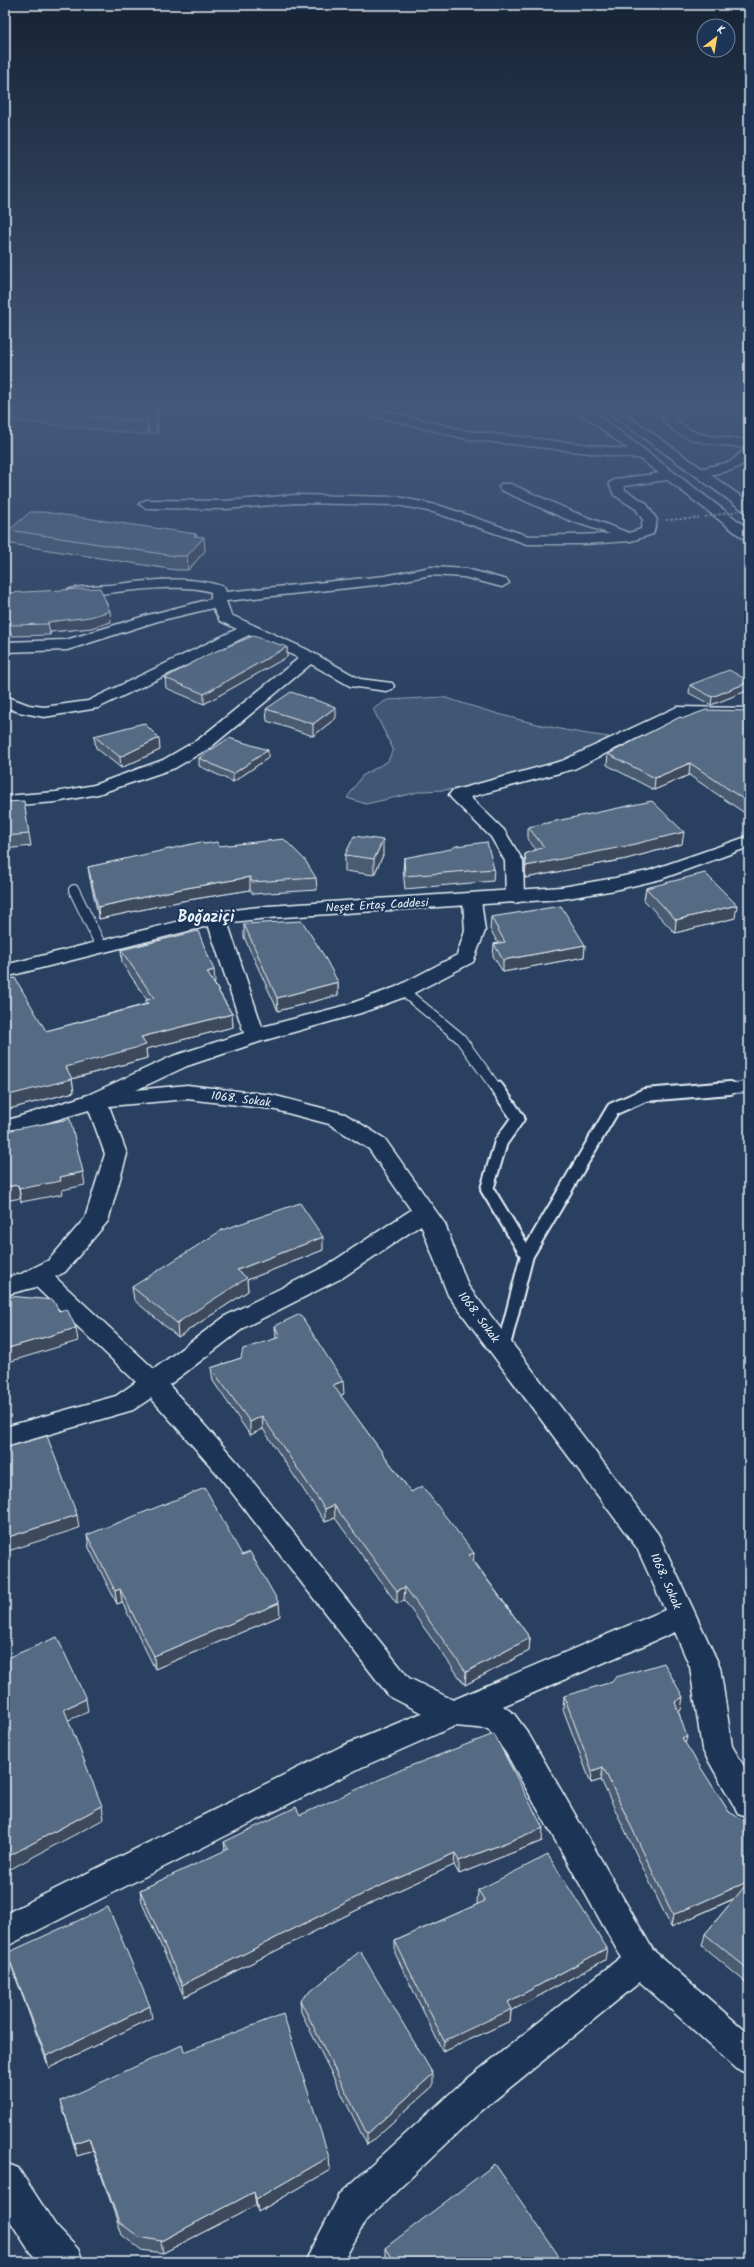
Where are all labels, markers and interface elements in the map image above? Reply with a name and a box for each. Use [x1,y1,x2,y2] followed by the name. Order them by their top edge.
[696,18,736,58] north arrow
[713,21,728,40] text: K
[325,893,430,918] street label: Neşet Ertaş Caddesi
[178,905,235,930] district label: Boğaziçi
[210,1086,272,1113] street label: 1068. Sokak
[453,1288,504,1347] street label: 1068. Sokak
[645,1550,687,1613] street label: 1068. Sokak

